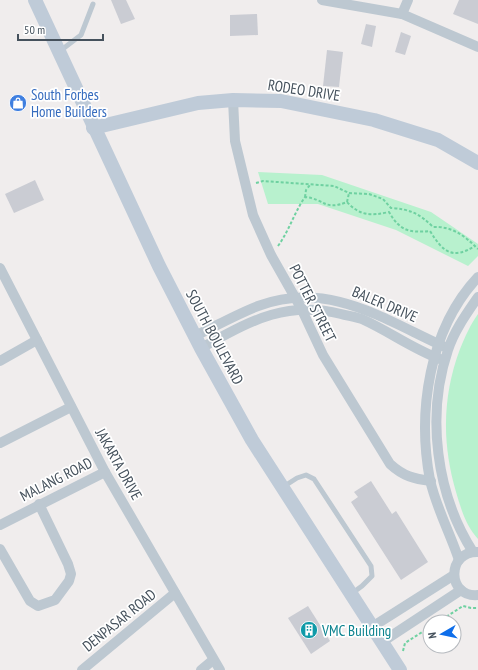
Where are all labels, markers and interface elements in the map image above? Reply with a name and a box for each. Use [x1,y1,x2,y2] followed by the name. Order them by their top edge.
[18,16,103,42] scale bar
[24,22,45,37] text: 50 m
[267,75,341,105] street label: RODEO DRIVE
[31,85,107,121] place label: South Forbes Home Builders
[8,93,28,113] shop icon: South Forbes Home Builders
[285,261,341,345] street label: POTTER STREET
[349,282,421,326] street label: BALER DRIVE
[182,286,248,388] street label: SOUTH BOULEVARD
[91,424,146,503] street label: JAKARTA DRIVE
[17,453,95,505] street label: MALANG ROAD
[78,585,160,655] street label: DENPASAR ROAD
[422,614,462,654] north arrow
[299,620,319,640] building icon: VMC Building
[321,621,391,640] place label: VMC Building
[425,631,440,640] text: N

